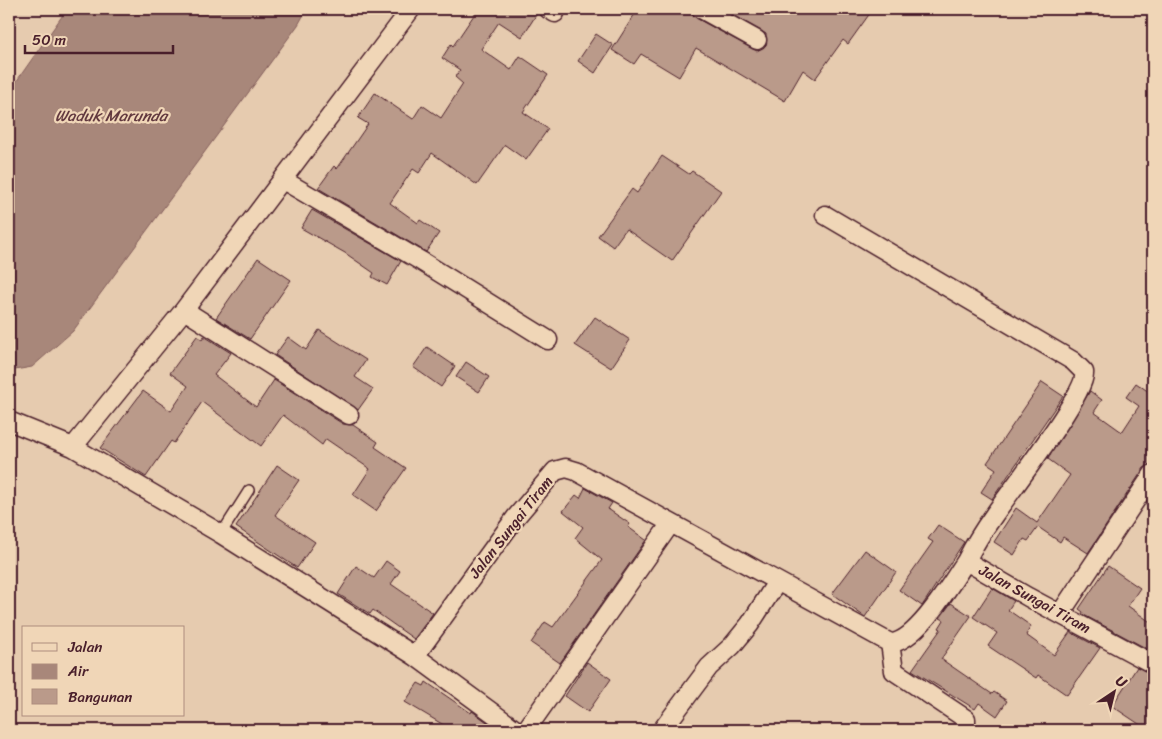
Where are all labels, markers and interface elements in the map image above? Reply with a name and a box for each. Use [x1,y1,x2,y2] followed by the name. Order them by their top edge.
[25,22,172,54] scale bar
[32,27,67,53] text: 50 m
[55,101,169,130] water label: Waduk Marunda
[462,470,560,585] street label: Jalan Sungai Tiram
[973,557,1096,641] street label: Jalan Sungai Tiram
[22,626,185,716] legend
[67,634,102,660] text: Jalan
[67,658,89,684] text: Air
[1090,666,1140,716] north arrow
[1110,669,1133,695] text: U
[68,684,132,710] text: Bangunan

